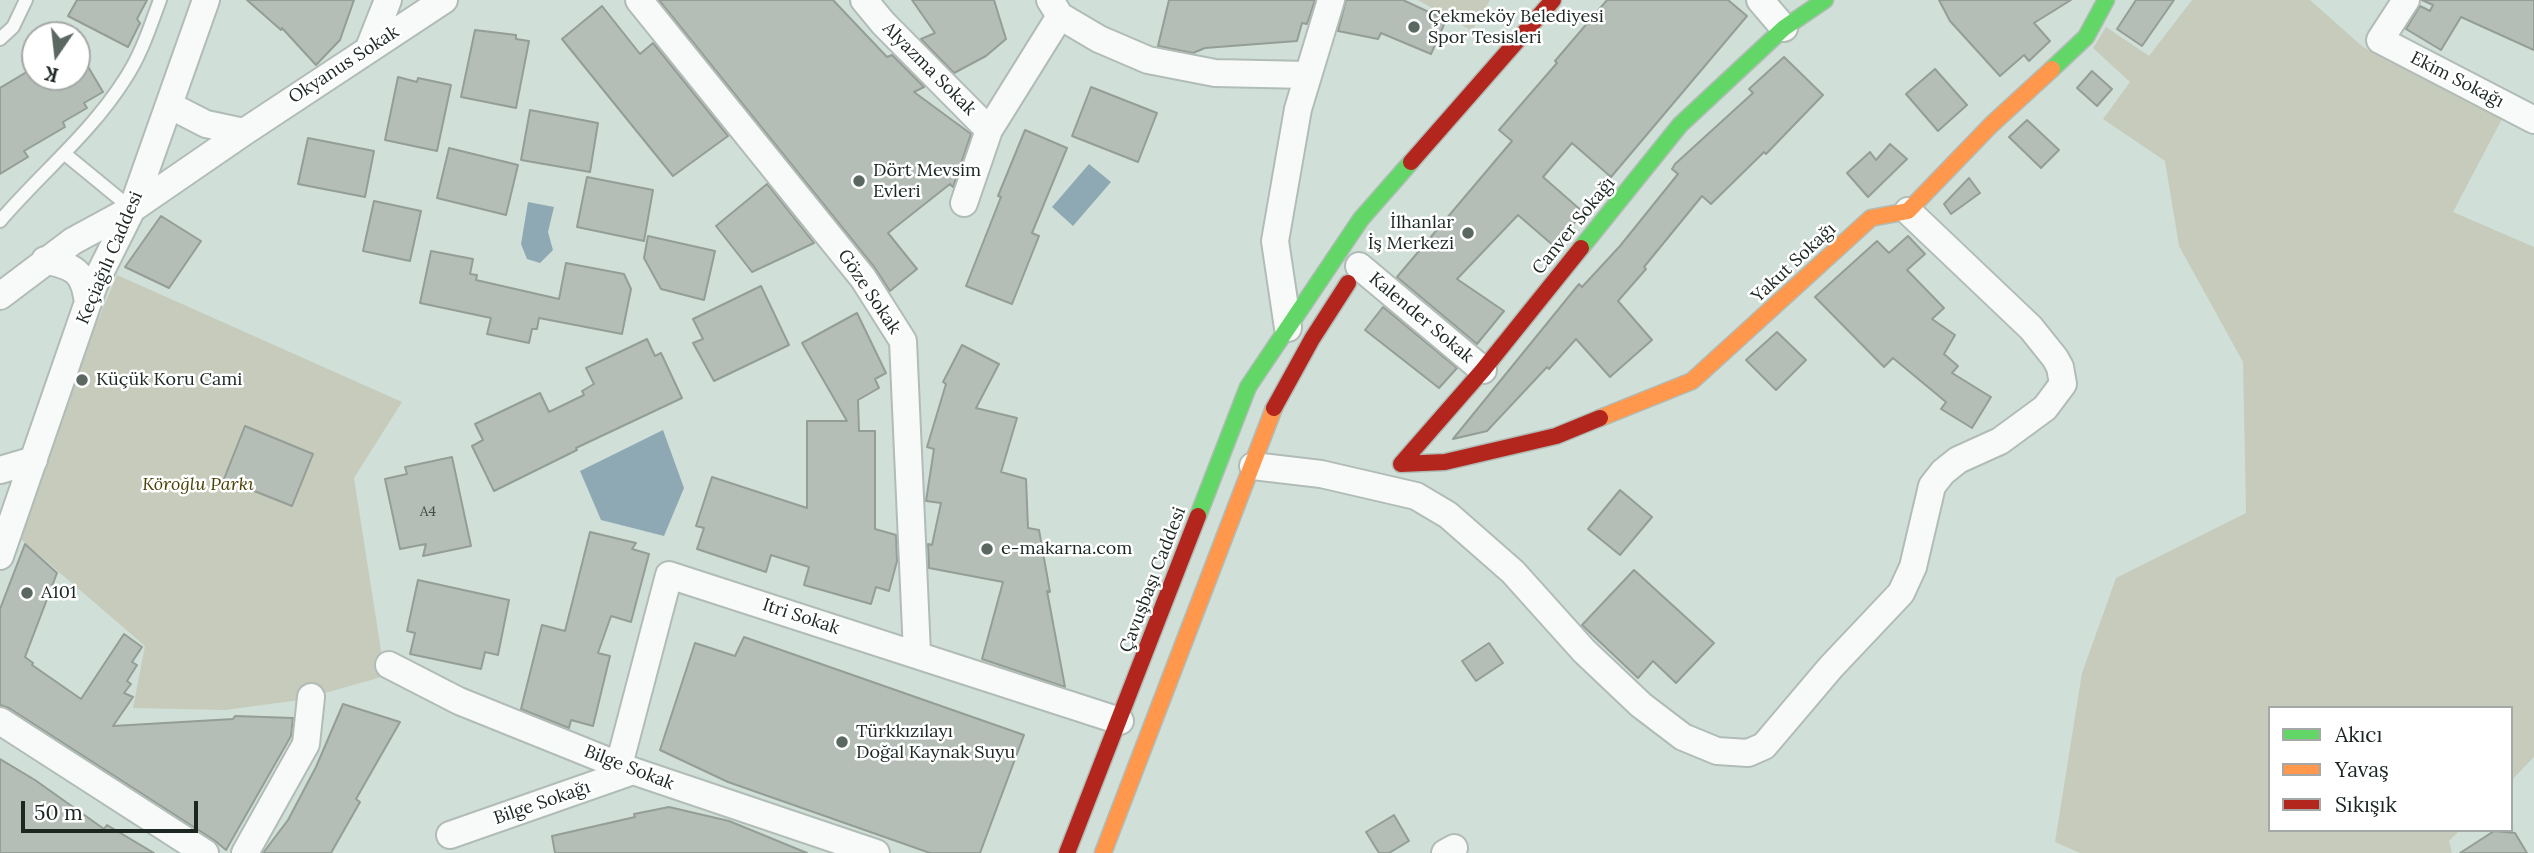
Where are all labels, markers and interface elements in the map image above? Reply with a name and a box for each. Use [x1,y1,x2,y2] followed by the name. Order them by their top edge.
[1428,6,1604,48] place label: Çekmeköy Belediyesi Spor Tesisleri
[878,18,980,120] street label: Alyazma Sokak
[1406,19,1422,35] marker: Çekmeköy Belediyesi Spor Tesisleri
[21,21,91,91] north arrow
[285,21,403,109] street label: Okyanus Sokak
[2407,47,2507,113] street label: Ekim Sokağı
[42,61,61,88] text: K
[873,160,981,202] place label: Dört Mevsim Evleri
[851,173,867,189] marker: Dört Mevsim Evleri
[1528,173,1620,279] street label: Canver Sokağı
[72,188,148,328] street label: Keçiağılı Caddesi
[1368,212,1454,255] place label: İlhanlar İş Merkezi
[1747,219,1841,307] street label: Yakut Sokağı
[1460,225,1476,241] marker: İlhanlar İş Merkezi
[833,246,905,338] street label: Göze Sokak
[1364,268,1478,368] street label: Kalender Sokak
[96,369,242,391] place label: Küçük Koru Cami
[74,372,90,388] marker: Küçük Koru Cami
[142,474,254,496] park label: Köroğlu Parkı
[420,504,436,520] house number: A4
[1115,504,1191,656] street label: Çavuşbaşı Caddesi
[1001,538,1132,560] place label: e-makarna.com
[979,541,995,557] marker: e-makarna.com
[41,582,77,604] place label: A101
[19,585,35,601] marker: A101
[760,594,842,640] street label: Itri Sokak
[2268,706,2513,832] legend
[856,721,1015,764] place label: Türkkızılayı Doğal Kaynak Suyu
[2335,721,2382,748] text: Akıcı
[834,734,850,750] marker: Türkkızılayı Doğal Kaynak Suyu
[581,741,677,795] street label: Bilge Sokak
[2335,756,2389,783] text: Yavaş
[491,776,593,830] street label: Bilge Sokağı
[24,786,201,830] scale bar
[2335,791,2397,818] text: Sıkışık
[34,799,83,826] text: 50 m

